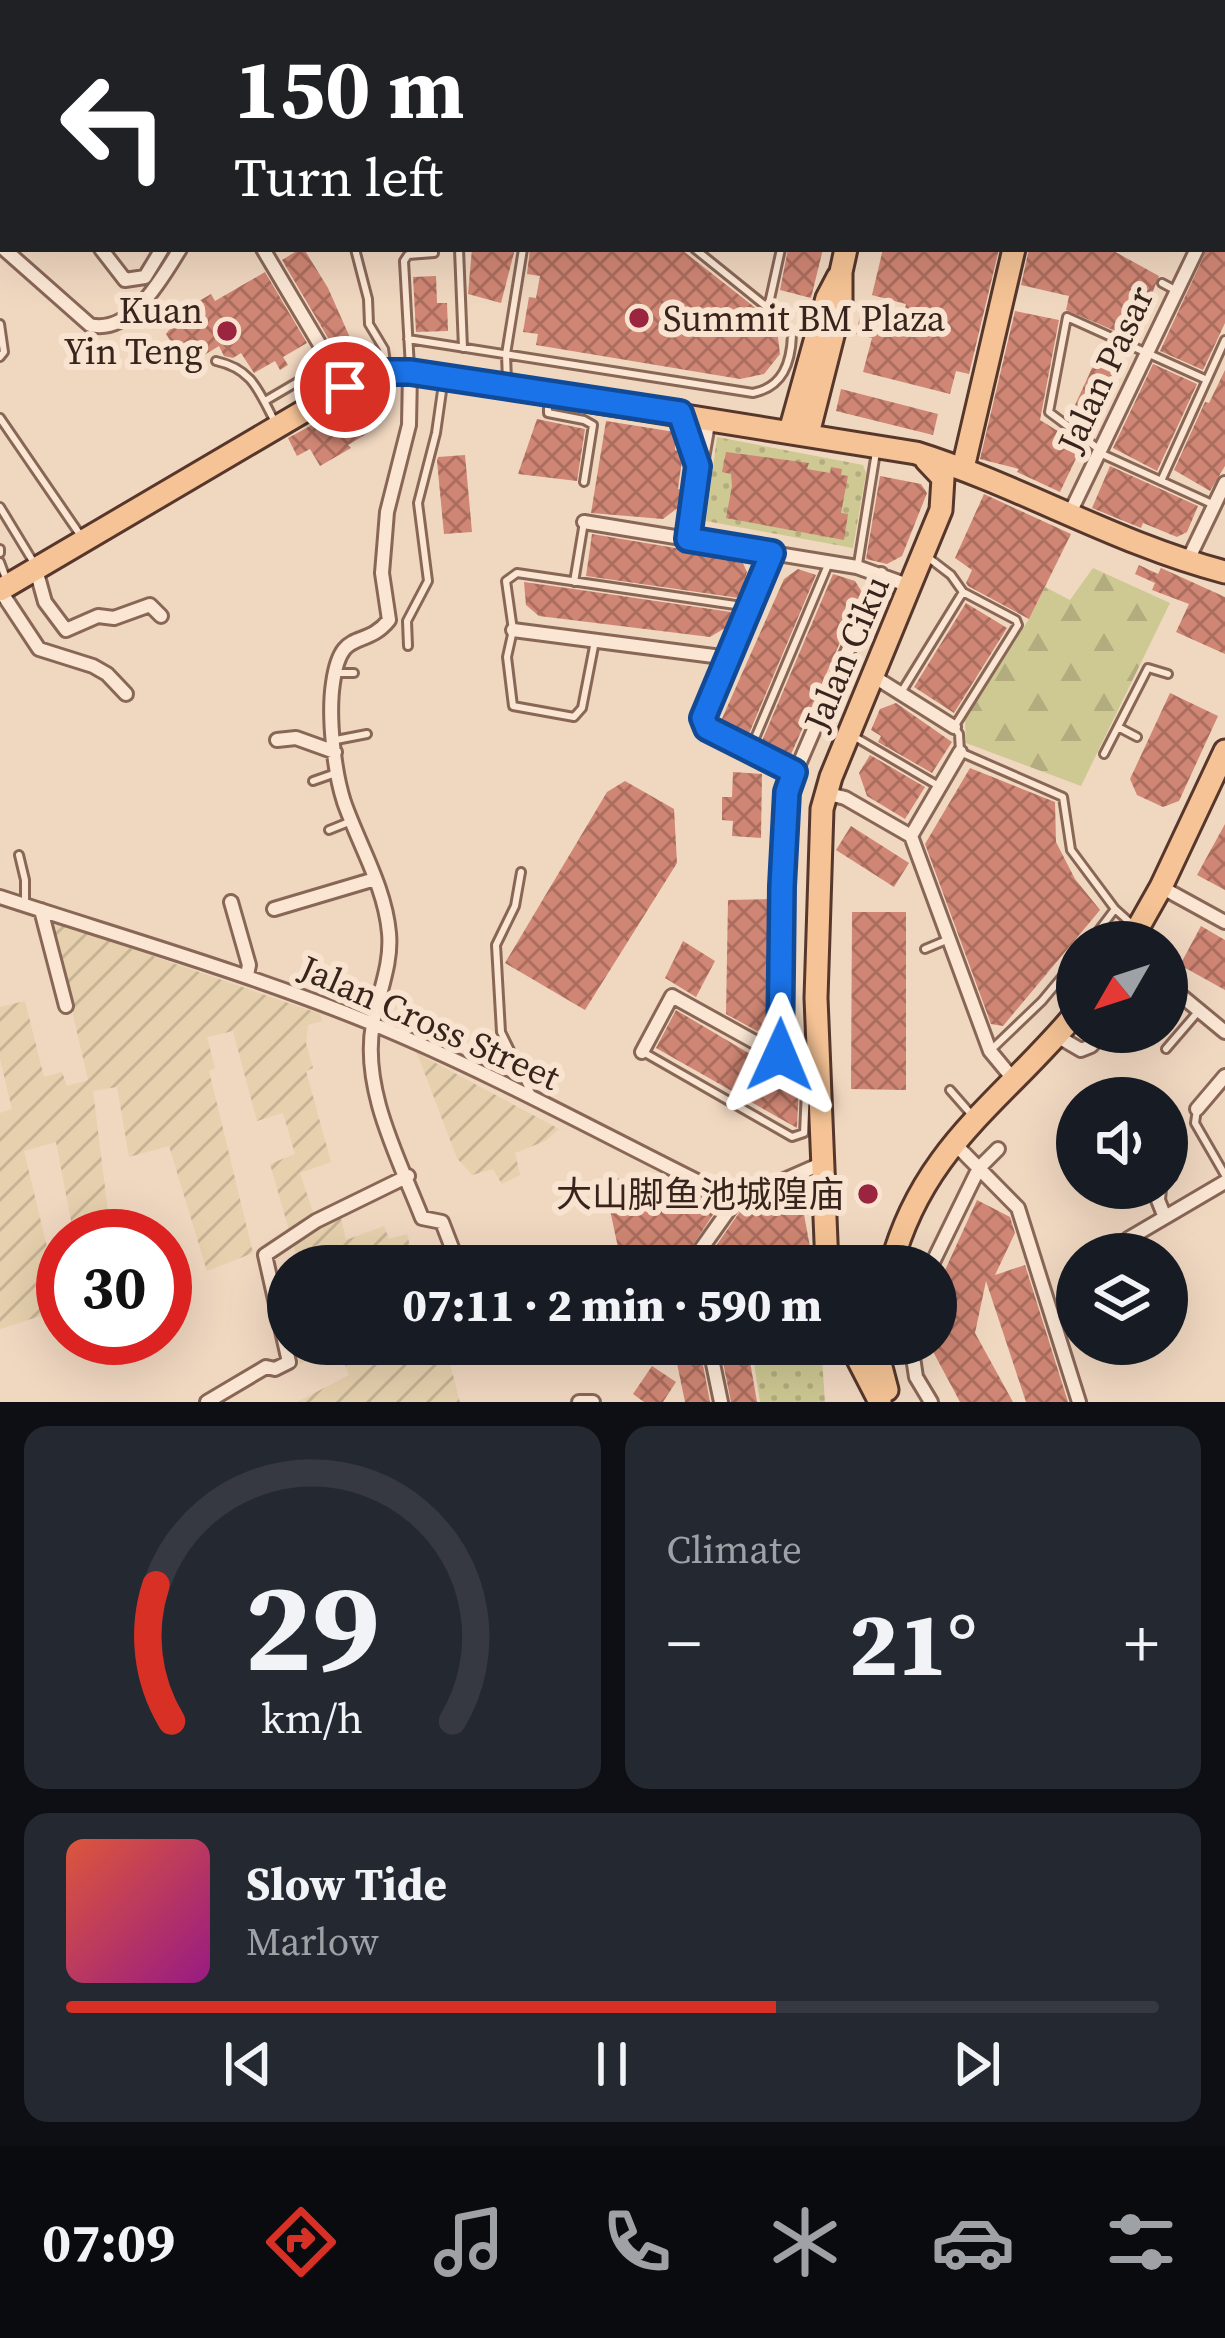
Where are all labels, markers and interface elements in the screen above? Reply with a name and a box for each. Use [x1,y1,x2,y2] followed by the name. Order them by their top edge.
[234,31,465,146] text: 150 m
[36,48,192,204] icon: left
[234,140,443,214] text: Turn left
[1045,278,1165,461] street label: Jalan Pasar
[63,286,203,376] place label: Kuan Yin Teng
[663,294,946,343] place label: Summit BM Plaza
[626,305,652,331] marker: Summit BM Plaza
[214,318,240,344] marker: Kuan Yin Teng
[294,336,396,438] pin
[312,354,378,420] icon: arrive
[792,568,901,739] street label: Jalan Ciku
[1056,921,1188,1053] north arrow
[1056,921,1188,1365] map controls
[291,943,568,1102] street label: Jalan Cross Street
[717,992,843,1118] position arrow
[1056,1077,1188,1209] button: sound
[556,1170,844,1219] place label: 大山脚鱼池城隍庙
[855,1181,881,1207] marker: 大山脚鱼池城隍庙
[36,1209,192,1365] speed limit sign: 30
[1056,1233,1188,1365] button: layers
[402,1274,822,1336] text: 07:11 · 2 min · 590 m
[667,1523,802,1576] text: Climate
[245,1541,380,1712] text: 29
[848,1582,977,1705] text: 21°
[667,1598,701,1688] text: −
[1124,1598,1159,1688] text: +
[261,1688,363,1746] text: km/h
[246,1853,447,1915] text: Slow Tide
[246,1915,379,1968] text: Marlow
[215,2031,281,2097] icon: previous
[579,2031,645,2097] icon: pause
[944,2031,1010,2097] icon: next
[259,2200,343,2284] icon: directions
[427,2200,511,2284] icon: music
[595,2200,679,2284] icon: phone
[763,2200,847,2284] icon: climate
[931,2200,1015,2284] icon: car
[1099,2200,1183,2284] icon: filters
[42,2205,175,2279] text: 07:09

